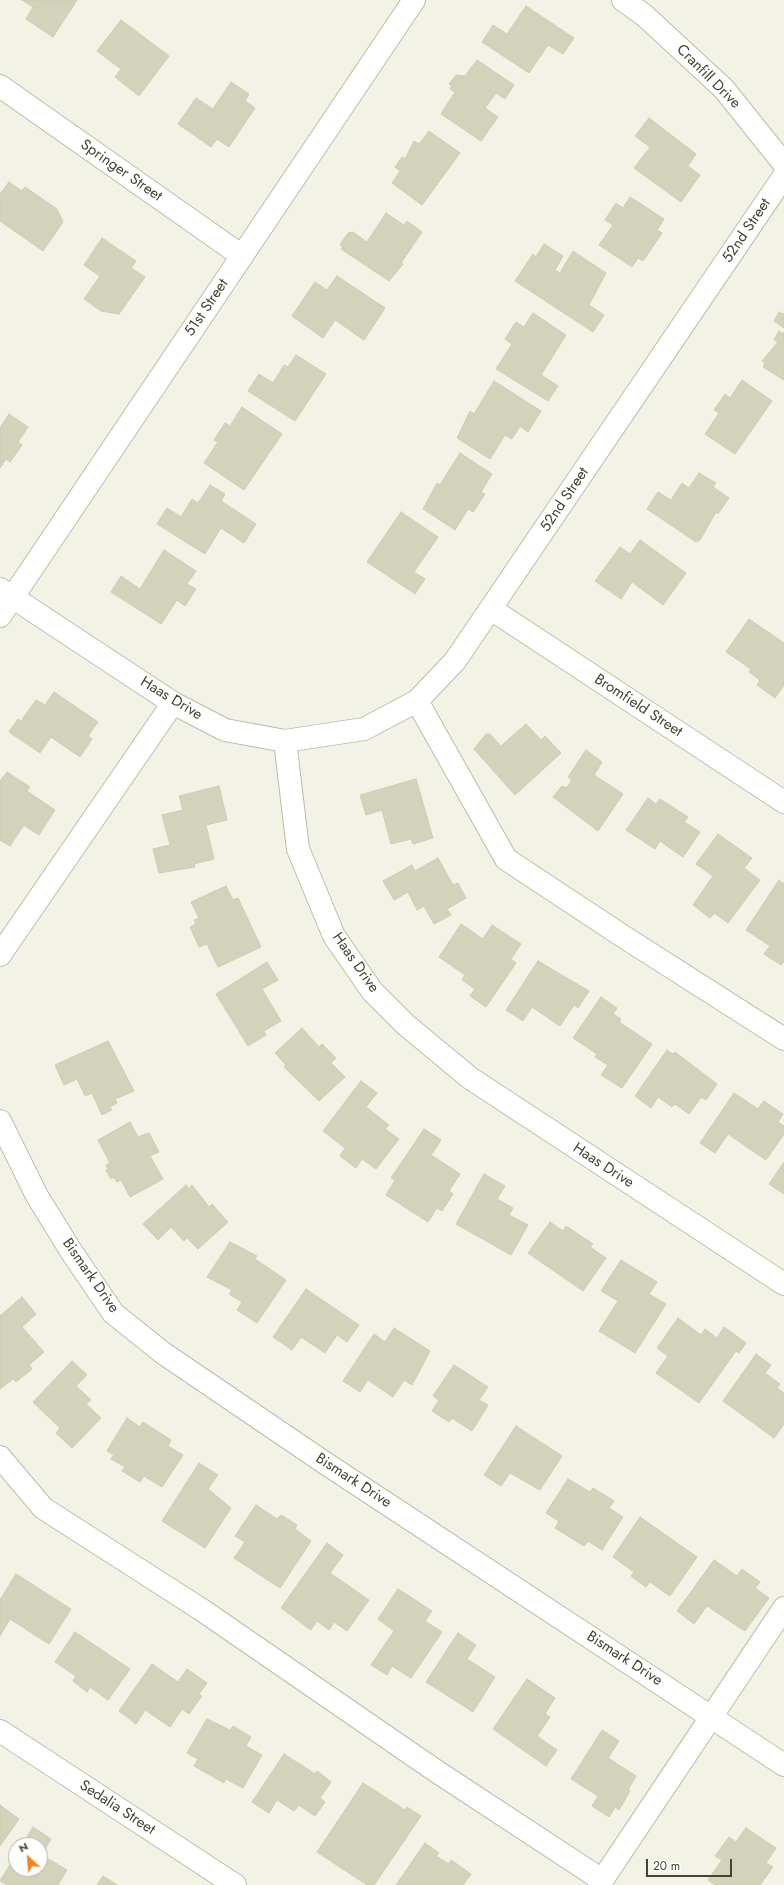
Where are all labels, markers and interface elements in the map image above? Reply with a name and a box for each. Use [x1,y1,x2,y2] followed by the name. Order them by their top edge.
[672,41,744,113] street label: Cranfill Drive
[77,136,165,206] street label: Springer Street
[719,195,775,267] street label: 52nd Street
[181,276,233,340] street label: 51st Street
[537,464,593,536] street label: 52nd Street
[591,671,685,741] street label: Bromfield Street
[137,674,205,724] street label: Haas Drive
[328,930,382,996] street label: Haas Drive
[569,1140,637,1192] street label: Haas Drive
[58,1235,122,1317] street label: Bismark Drive
[312,1450,394,1512] street label: Bismark Drive
[583,1628,665,1690] street label: Bismark Drive
[76,1777,158,1839] street label: Sedalia Street
[8,1837,48,1877] north arrow
[16,1838,31,1856] text: N
[648,1851,734,1877] scale bar
[653,1857,680,1875] text: 20 m

